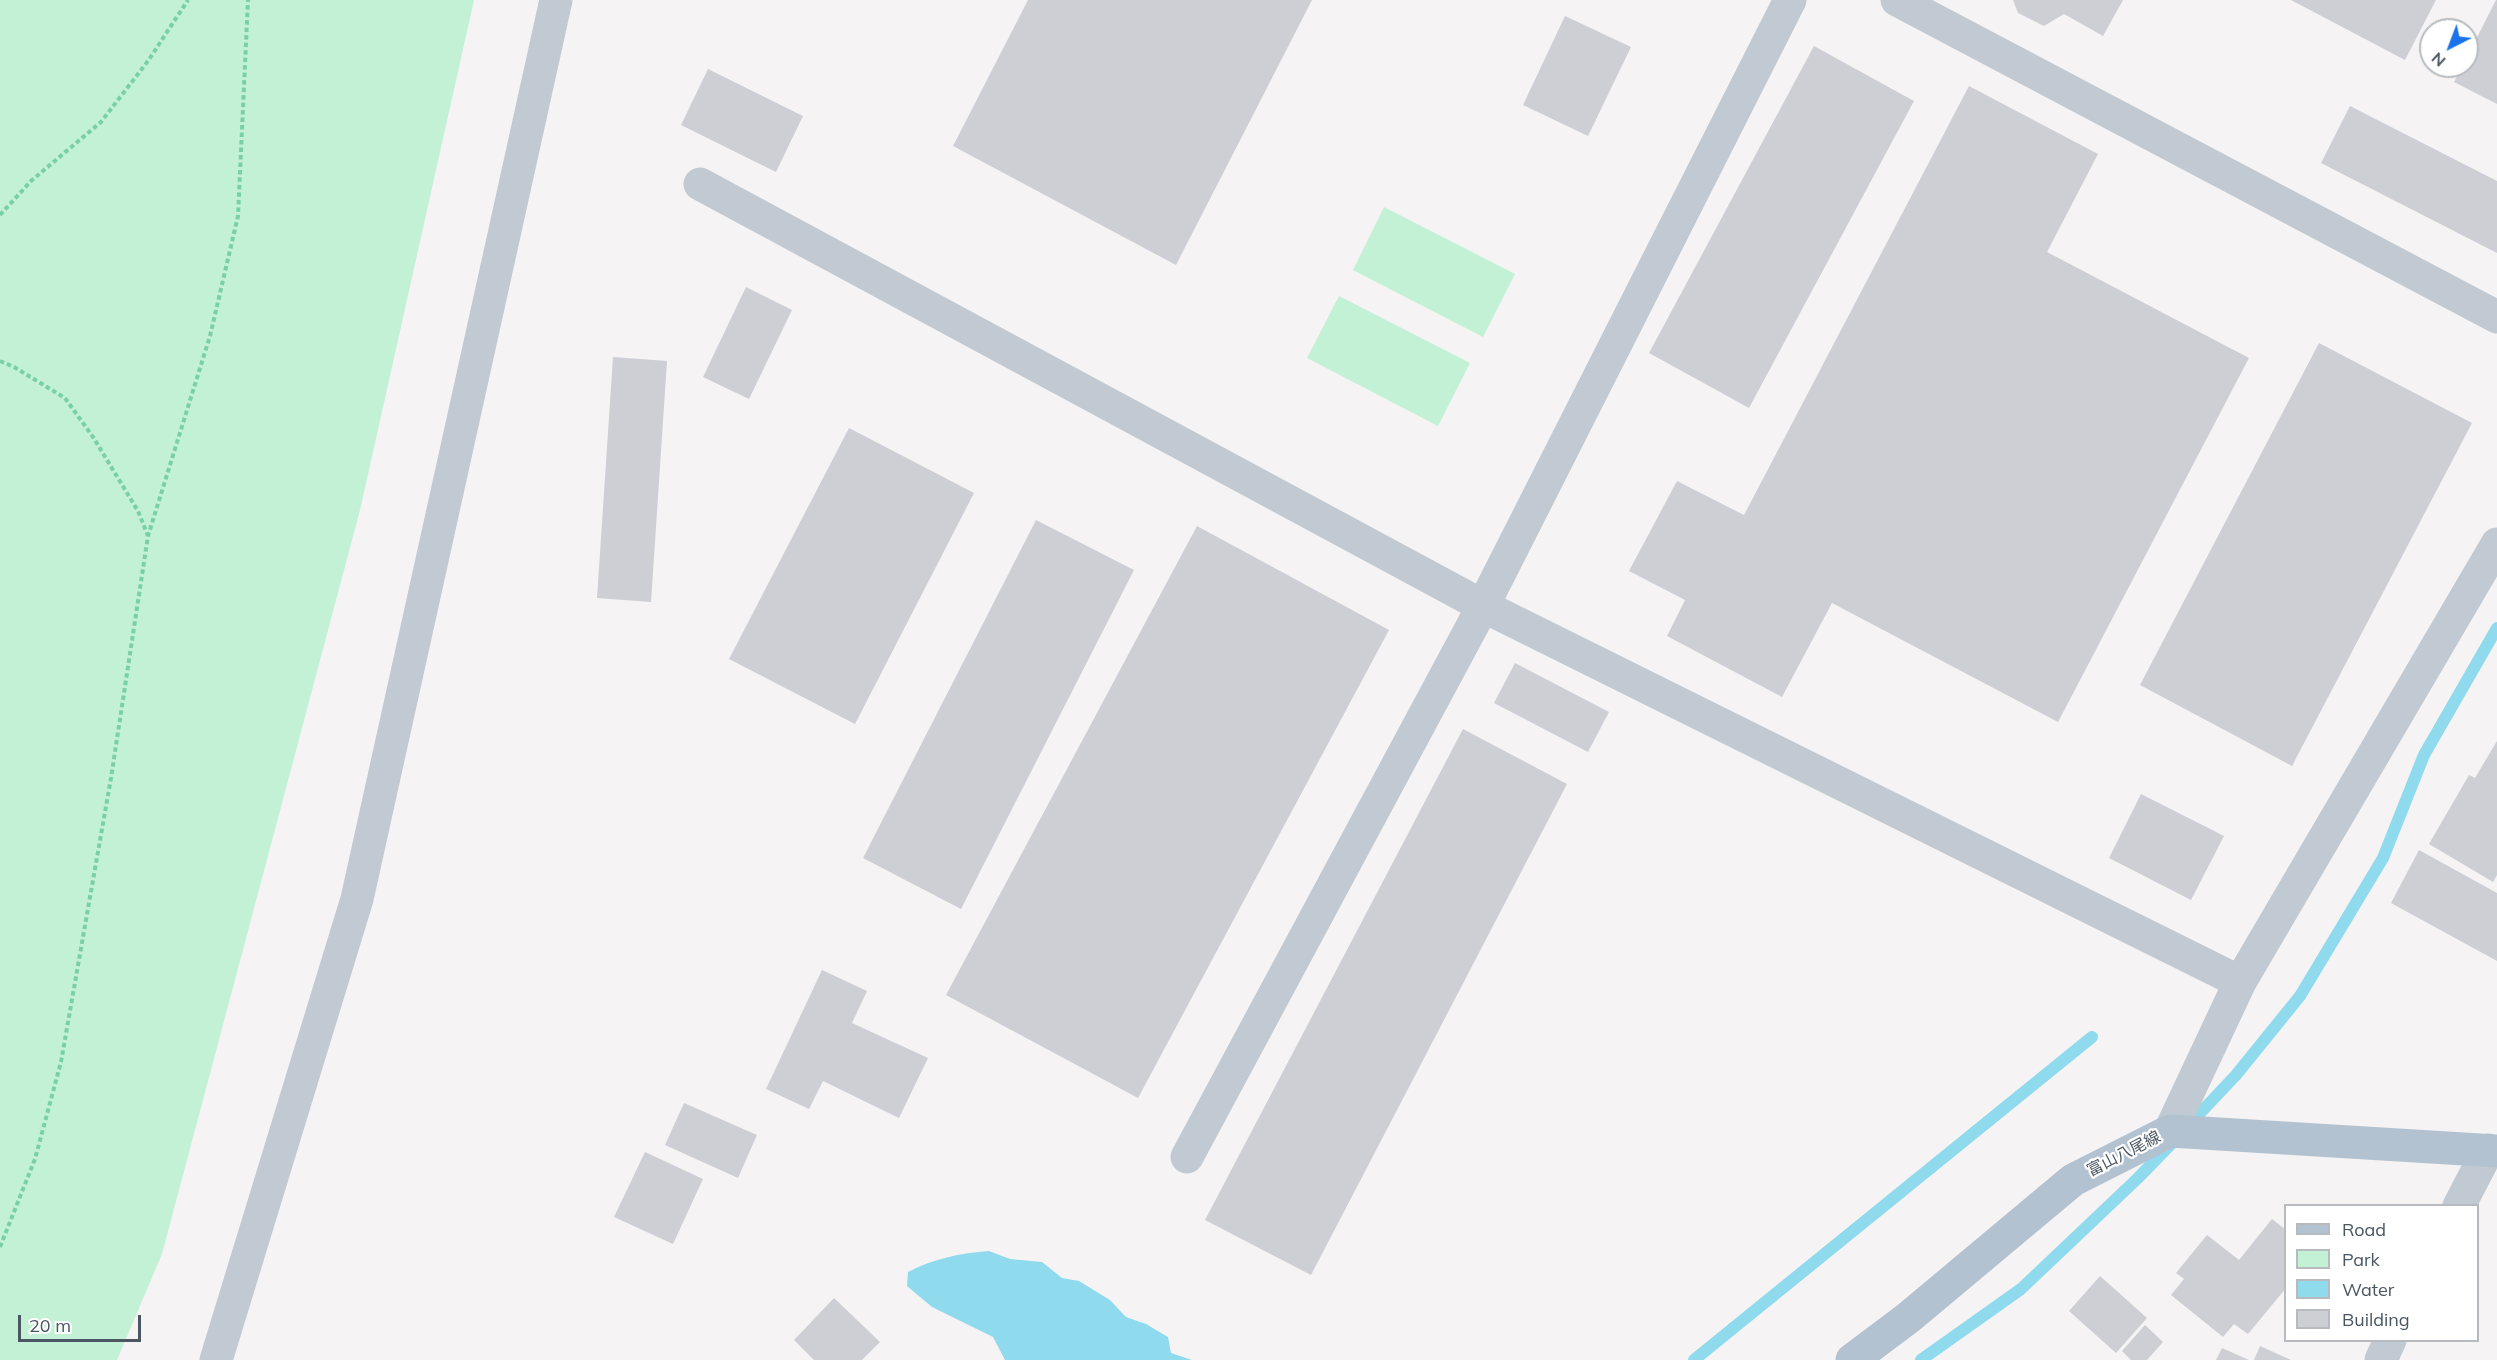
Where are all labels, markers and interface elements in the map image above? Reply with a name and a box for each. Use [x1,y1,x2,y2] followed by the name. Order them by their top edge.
[2419,18,2479,78] north arrow
[2427,48,2449,71] text: N
[2084,1127,2164,1181] street label: 富山八尾線
[2284,1204,2479,1342] legend
[2342,1218,2386,1241] text: Road
[2342,1248,2380,1271] text: Park
[2342,1278,2394,1301] text: Water
[21,1303,144,1341] scale bar
[2342,1308,2410,1331] text: Building
[29,1314,71,1337] text: 20 m

